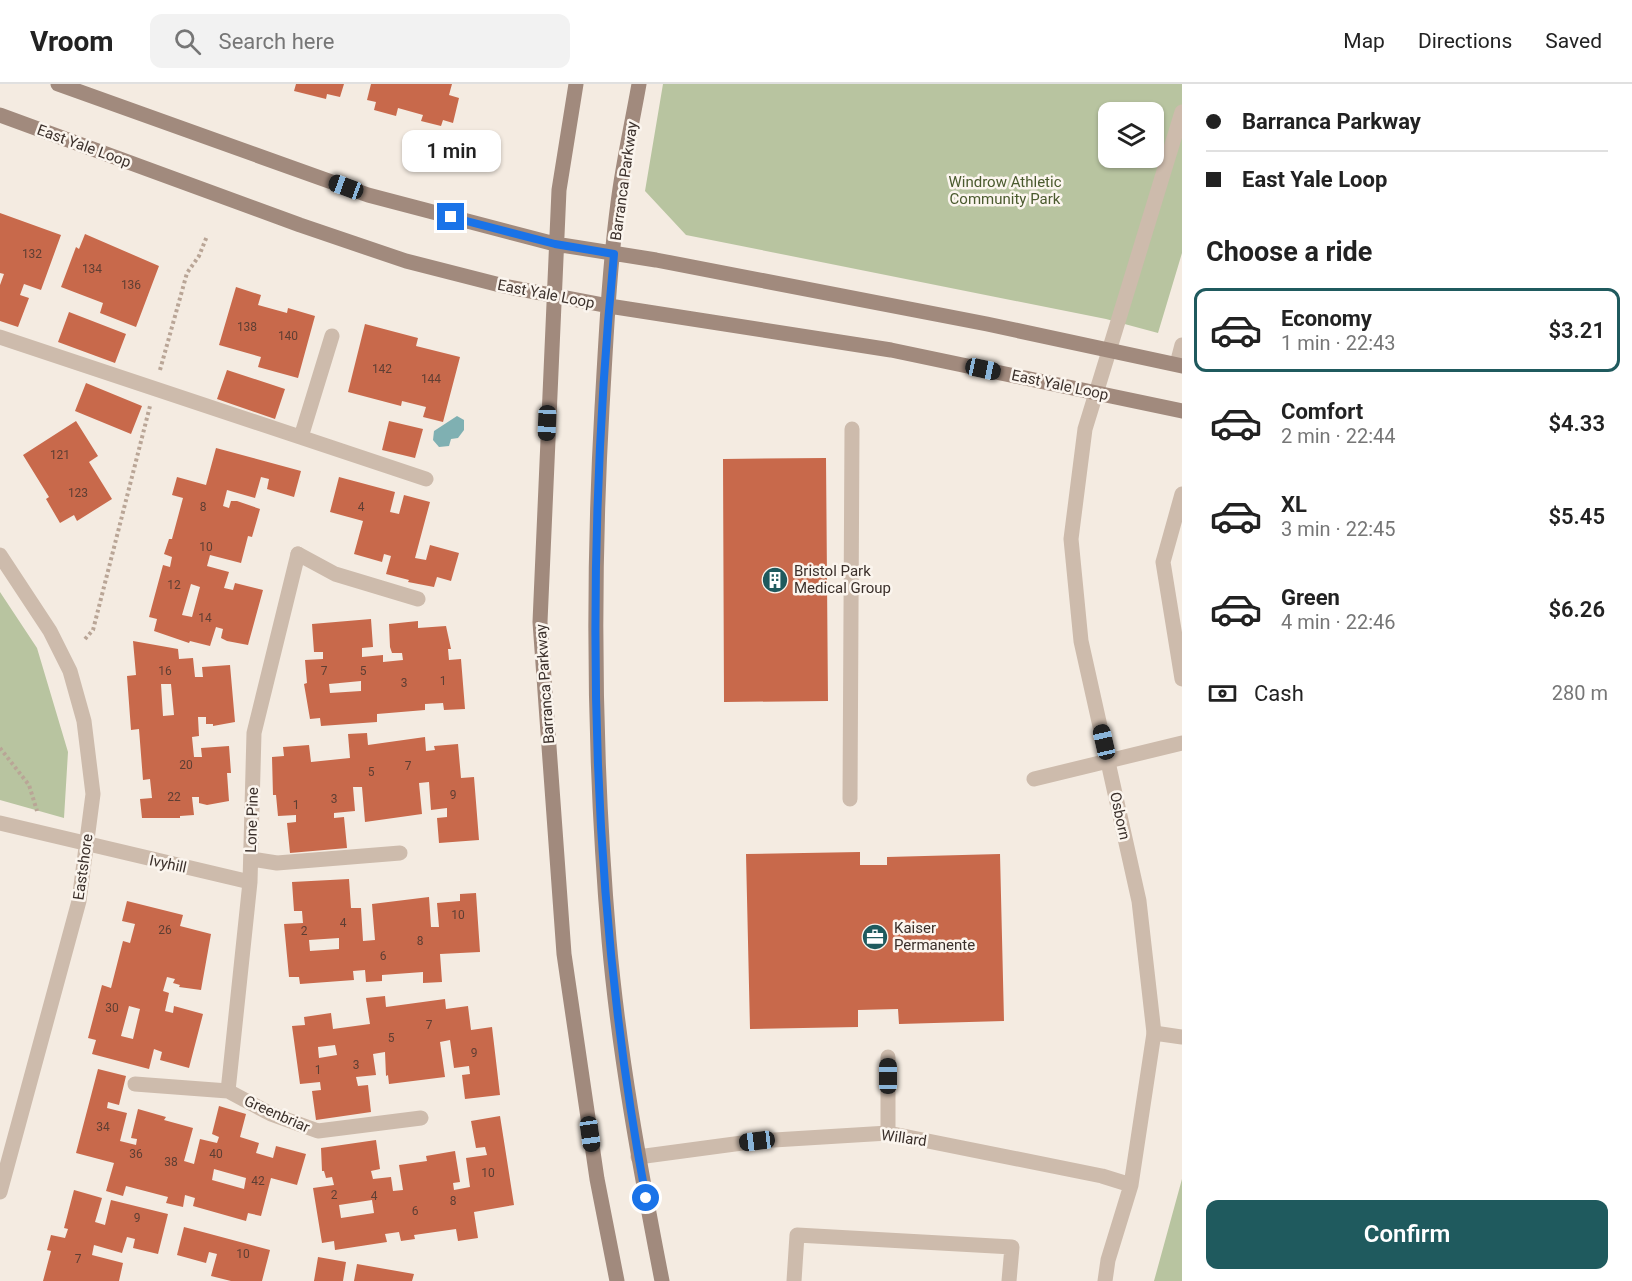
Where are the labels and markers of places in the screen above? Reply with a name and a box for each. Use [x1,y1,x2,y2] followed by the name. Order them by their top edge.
[794,562,891,597] place label: Bristol Park Medical Group
[760,565,790,595] building icon: Bristol Park Medical Group
[894,919,975,954] place label: Kaiser Permanente
[860,922,890,952] office icon: Kaiser Permanente

